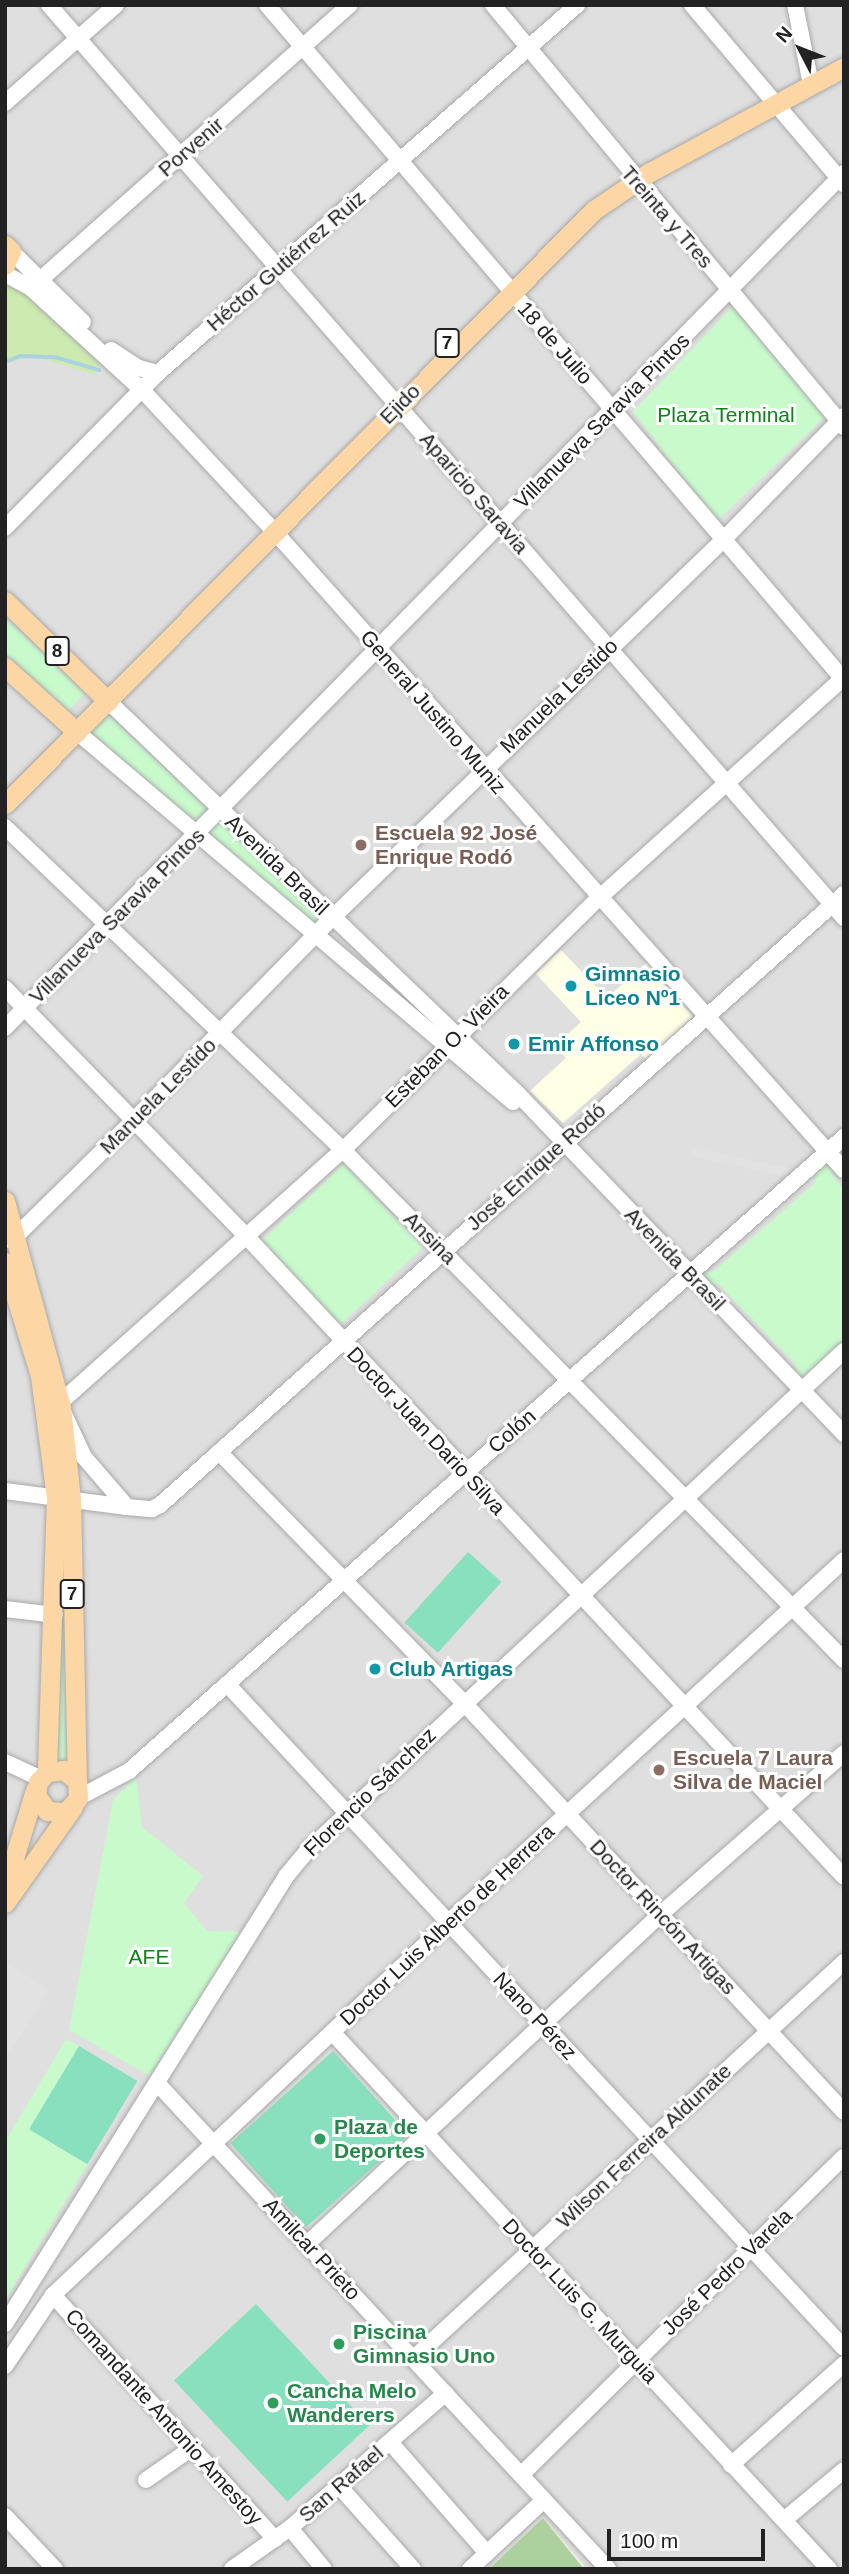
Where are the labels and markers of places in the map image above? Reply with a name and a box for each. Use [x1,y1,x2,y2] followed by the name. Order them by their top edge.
[375,820,537,870] place label: Escuela 92 José Enrique Rodó
[353,837,369,853] marker: Escuela 92 José Enrique Rodó
[585,961,681,1011] place label: Gimnasio Liceo Nº1
[563,978,579,994] marker: Gimnasio Liceo Nº1
[528,1031,660,1057] place label: Emir Affonso
[506,1036,522,1052] marker: Emir Affonso
[389,1656,514,1682] place label: Club Artigas
[367,1661,383,1677] marker: Club Artigas
[673,1745,833,1795] place label: Escuela 7 Laura Silva de Maciel
[651,1762,667,1778] marker: Escuela 7 Laura Silva de Maciel
[334,2114,425,2164] place label: Plaza de Deportes
[312,2131,328,2147] marker: Plaza de Deportes
[353,2319,495,2369] place label: Piscina Gimnasio Uno
[331,2336,347,2352] marker: Piscina Gimnasio Uno
[287,2378,417,2428] place label: Cancha Melo Wanderers
[265,2395,281,2411] marker: Cancha Melo Wanderers

